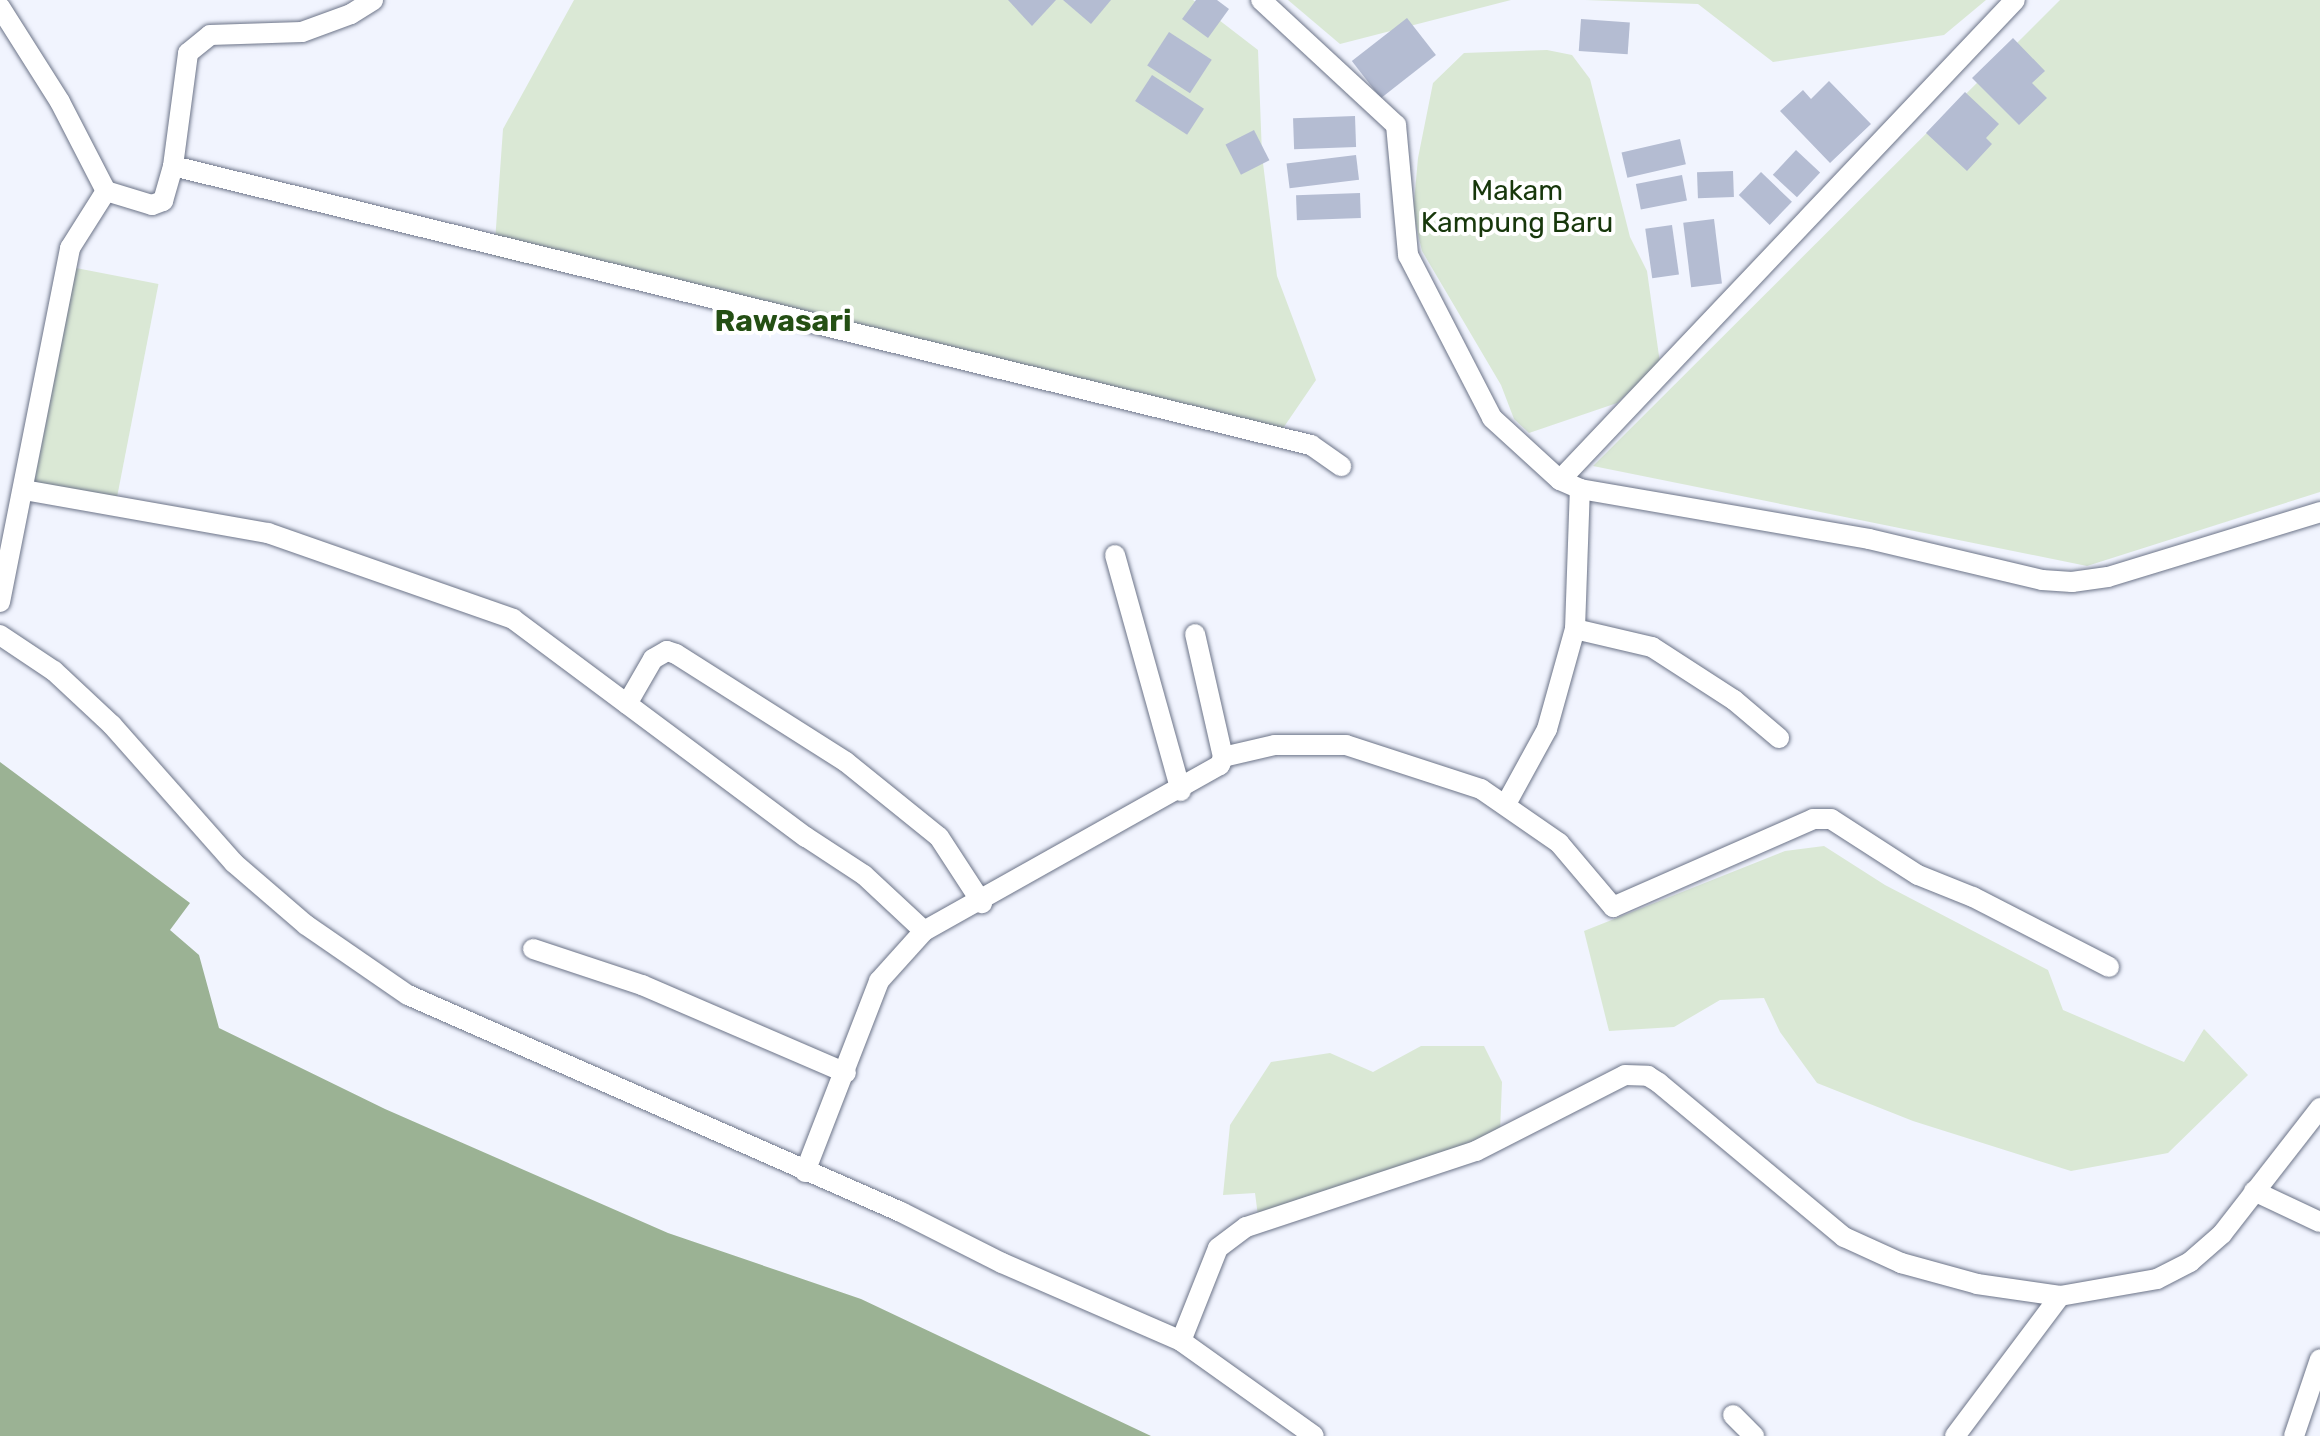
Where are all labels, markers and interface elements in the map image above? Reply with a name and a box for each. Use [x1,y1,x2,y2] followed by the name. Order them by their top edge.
[1421,174,1613,240] park label: Makam Kampung Baru
[714,303,852,339] district label: Rawasari

